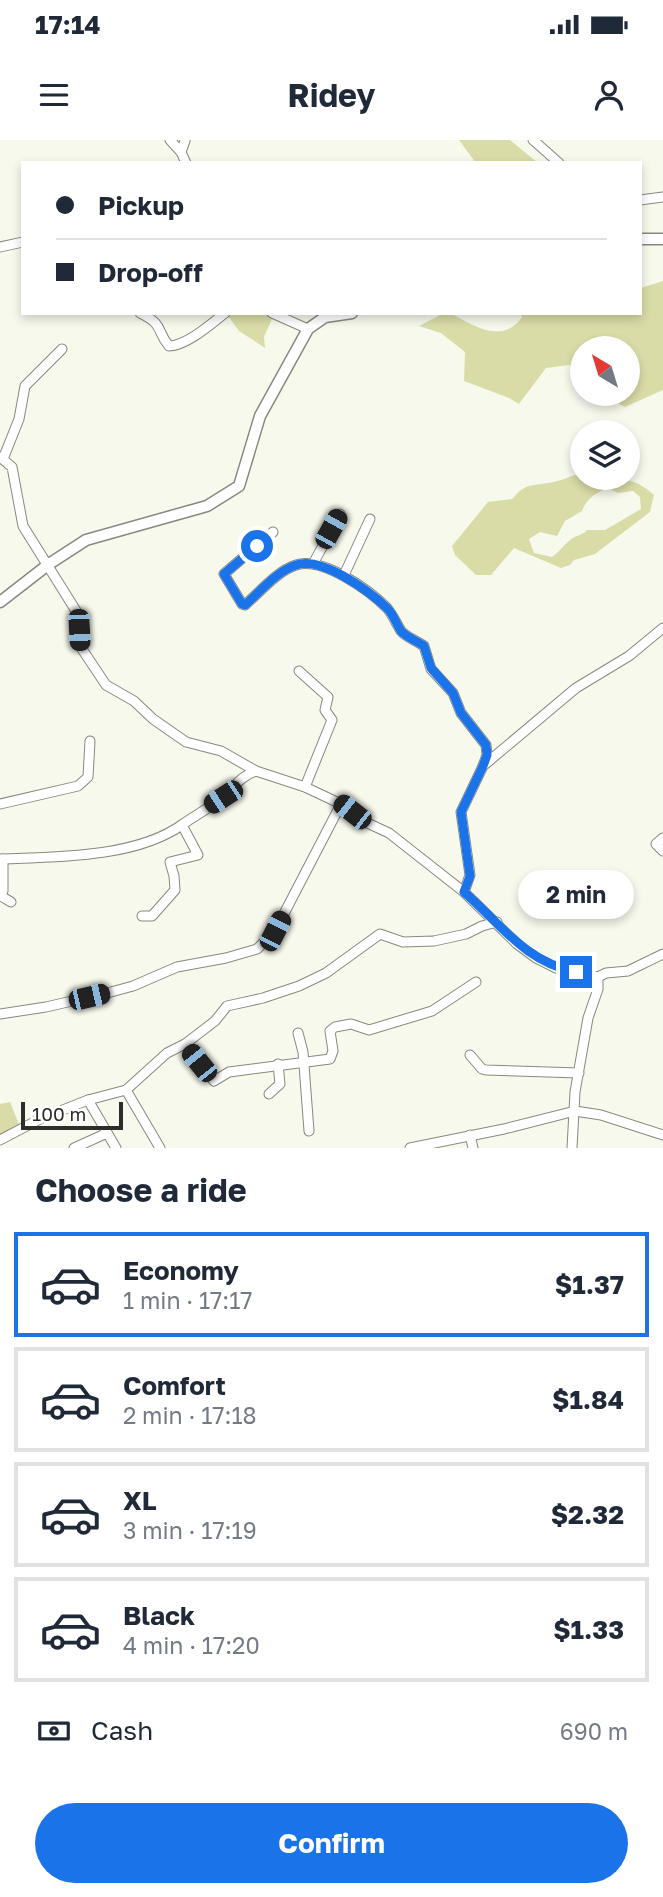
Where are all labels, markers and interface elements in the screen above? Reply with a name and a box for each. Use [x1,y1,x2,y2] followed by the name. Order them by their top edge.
[35,9,101,40] text: 17:14
[35,76,73,114] icon: menu
[287,76,376,114] text: Ridey
[590,76,628,114] icon: person
[98,190,184,221] text: Pickup
[98,257,203,288] text: Drop-off
[570,336,640,406] north arrow
[570,336,640,490] map controls
[570,420,640,490] button: layers
[312,506,351,552] car
[241,530,273,562] route start
[68,608,91,652] car
[200,777,247,817] car
[329,791,376,833] car
[518,870,634,920] callout: 2 min
[546,880,606,908] text: 2 min
[257,908,294,954] car
[560,956,592,988] route end
[67,982,112,1012] car
[178,1040,221,1086] car
[21,1099,122,1131] scale bar
[32,1102,86,1125] text: 100 m
[35,1171,247,1209] text: Choose a ride
[39,1253,102,1316] icon: car
[123,1255,239,1286] text: Economy
[555,1269,624,1300] text: $1.37
[123,1286,253,1314] text: 1 min · 17:17
[39,1368,102,1431] icon: car
[123,1370,226,1401] text: Comfort
[552,1384,624,1415] text: $1.84
[123,1401,257,1429] text: 2 min · 17:18
[39,1483,102,1546] icon: car
[123,1485,157,1516] text: XL
[551,1499,624,1530] text: $2.32
[123,1516,257,1544] text: 3 min · 17:19
[39,1598,102,1661] icon: car
[123,1600,195,1631] text: Black
[553,1614,624,1645] text: $1.33
[123,1631,260,1659] text: 4 min · 17:20
[35,1712,73,1750] icon: cash
[91,1715,153,1746] text: Cash
[560,1717,628,1745] text: 690 m
[35,1803,628,1883] button: Confirm

